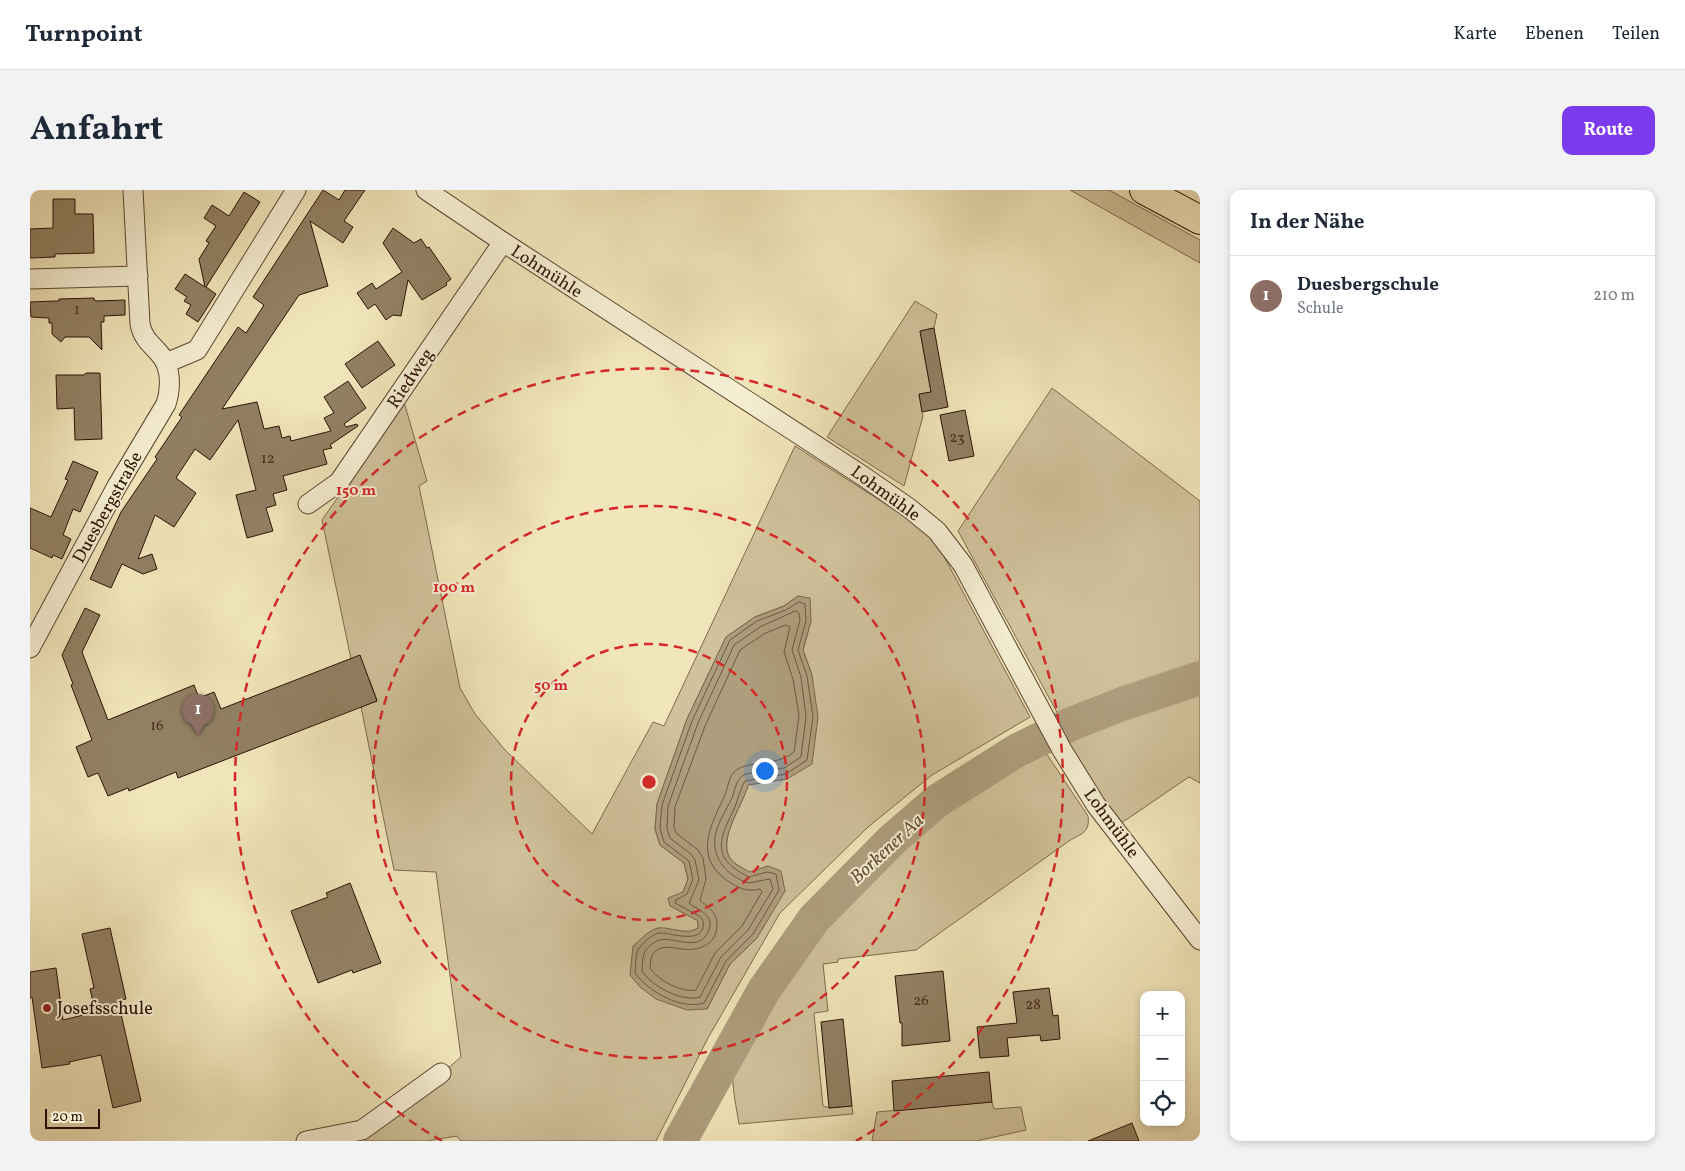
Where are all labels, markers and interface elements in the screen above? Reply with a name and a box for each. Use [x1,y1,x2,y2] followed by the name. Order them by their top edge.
[25,18,143,52] text: Turnpoint
[1453,22,1497,47] text: Karte
[1525,22,1584,47] text: Ebenen
[1612,22,1660,47] text: Teilen
[30,106,163,154] text: Anfahrt
[1562,106,1655,155] button: Route
[1250,208,1365,237] text: In der Nähe
[505,240,587,305] street label: Lohmühle
[1297,272,1439,298] text: Duesbergschule
[1263,285,1269,307] text: 1
[1593,285,1635,307] text: 210 m
[1297,298,1344,320] text: Schule
[74,300,80,321] house number: 1
[382,344,441,414] street label: Riedweg
[949,428,965,449] house number: 23
[67,447,149,568] street label: Duesbergstraße
[261,449,275,470] house number: 12
[845,460,925,528] street label: Lohmühle
[336,481,376,502] text: 150 m
[433,578,476,599] text: 100 m
[534,676,568,697] text: 50 m
[182,694,214,735] pin: 1
[150,716,164,737] house number: 16
[752,758,778,784] your location
[640,773,658,791] centre of rings
[1077,784,1145,864] street label: Lohmühle
[845,809,930,890] water label: Borkener Aa
[913,991,929,1012] house number: 26
[1140,991,1185,1126] map controls
[1140,991,1185,1036] button: +
[1025,995,1041,1016] house number: 28
[57,997,153,1022] place label: Josefsschule
[41,1002,53,1014] marker: Josefsschule
[1140,1036,1185,1081] button: −
[1140,1081,1185,1126] button: locate
[45,1106,100,1129] scale bar
[52,1108,83,1127] text: 20 m

